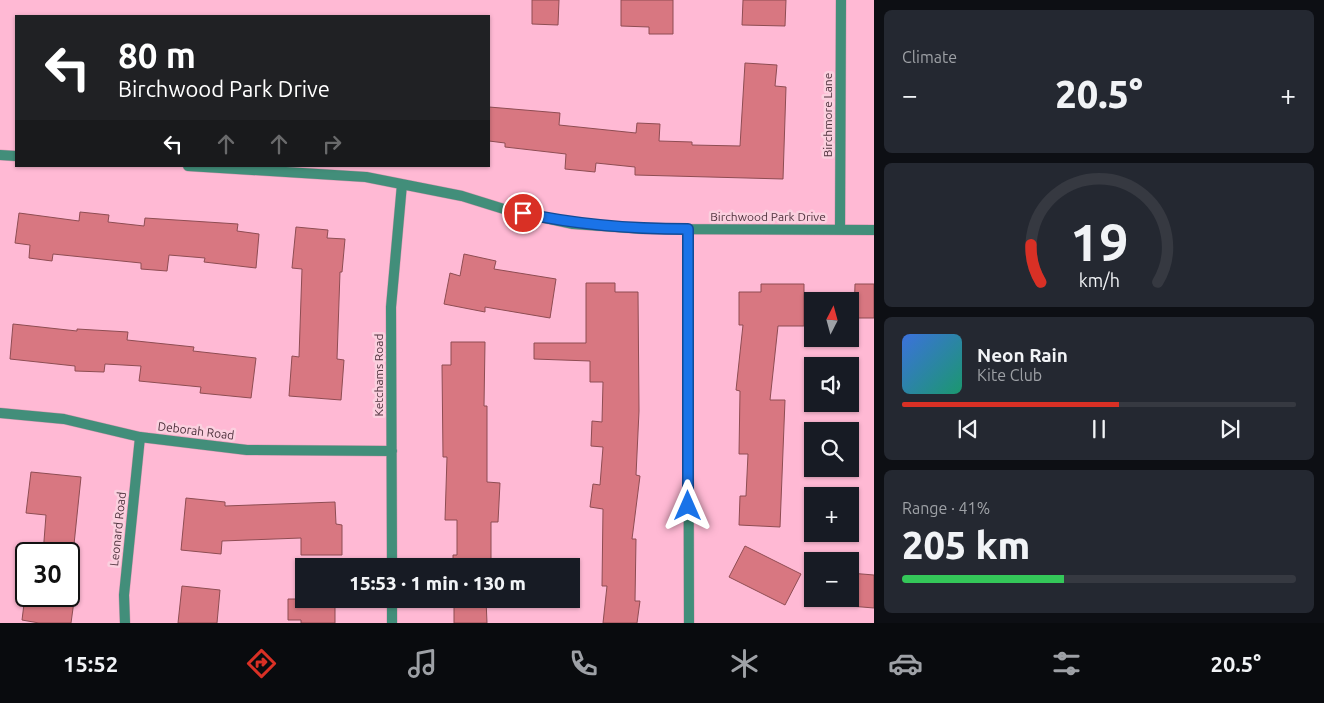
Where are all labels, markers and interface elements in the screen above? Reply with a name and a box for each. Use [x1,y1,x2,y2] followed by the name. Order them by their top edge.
[35,35,100,100] icon: left
[118,35,196,75] text: 80 m
[902,48,957,66] text: Climate
[821,73,834,157] street label: Birchmore Lane
[1055,73,1143,115] text: 20.5°
[118,76,330,101] text: Birchwood Park Drive
[902,79,918,110] text: −
[1280,79,1296,110] text: +
[159,130,187,158] icon: left
[212,130,240,158] icon: ahead
[265,130,293,158] icon: ahead
[318,130,346,158] icon: right
[502,192,544,234] pin
[509,199,537,227] icon: arrive
[710,210,826,223] street label: Birchwood Park Drive
[1070,213,1128,271] text: 19
[1078,270,1120,290] text: km/h
[804,292,859,348] north arrow
[804,292,859,607] map controls
[372,333,385,417] street label: Ketchams Road
[977,344,1068,366] text: Neon Rain
[804,357,859,412] button: sound
[977,366,1042,384] text: Kite Club
[954,415,982,443] icon: previous
[1085,415,1113,443] icon: pause
[1216,415,1244,443] icon: next
[157,419,235,442] street label: Deborah Road
[804,422,859,477] button: search
[661,479,713,531] position arrow
[804,487,859,542] button: +
[107,491,128,567] street label: Leonard Road
[902,499,990,517] text: Range · 41%
[902,524,1030,566] text: 205 km
[15,542,80,607] speed limit sign: 30
[804,552,859,607] button: −
[349,572,526,594] text: 15:53 · 1 min · 130 m
[244,646,279,681] icon: directions
[405,646,440,681] icon: music
[566,646,601,681] icon: phone
[727,646,762,681] icon: climate
[888,646,923,681] icon: car
[1049,646,1084,681] icon: filters
[63,651,118,676] text: 15:52
[1211,651,1261,676] text: 20.5°

